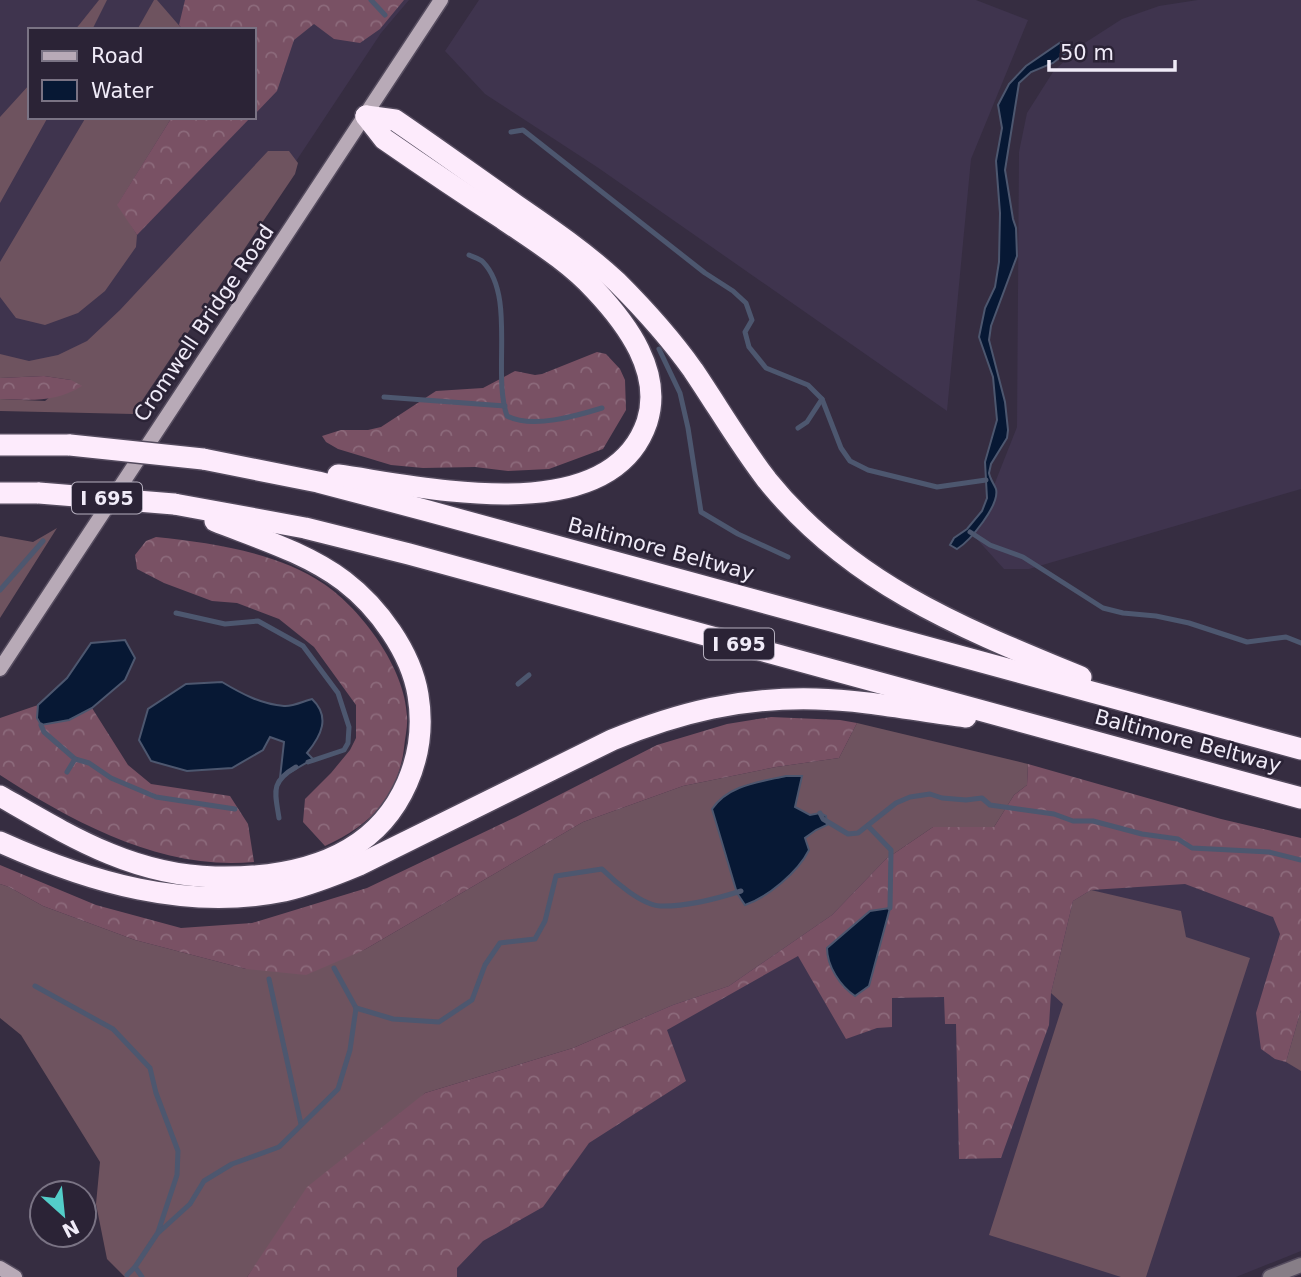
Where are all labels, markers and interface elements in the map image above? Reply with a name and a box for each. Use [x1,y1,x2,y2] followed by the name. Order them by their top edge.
[28,28,256,119] legend
[1049,28,1175,72] scale bar
[1060,41,1114,65] text: 50 m
[91,44,144,68] text: Road
[91,79,153,103] text: Water
[129,220,279,426] street label: Cromwell Bridge Road
[72,482,142,513] road number: I 695
[565,513,757,585] street label: Baltimore Beltway
[704,628,774,660] road number: I 695
[1092,705,1284,777] street label: Baltimore Beltway
[28,1179,98,1249] north arrow
[59,1216,83,1243] text: N

